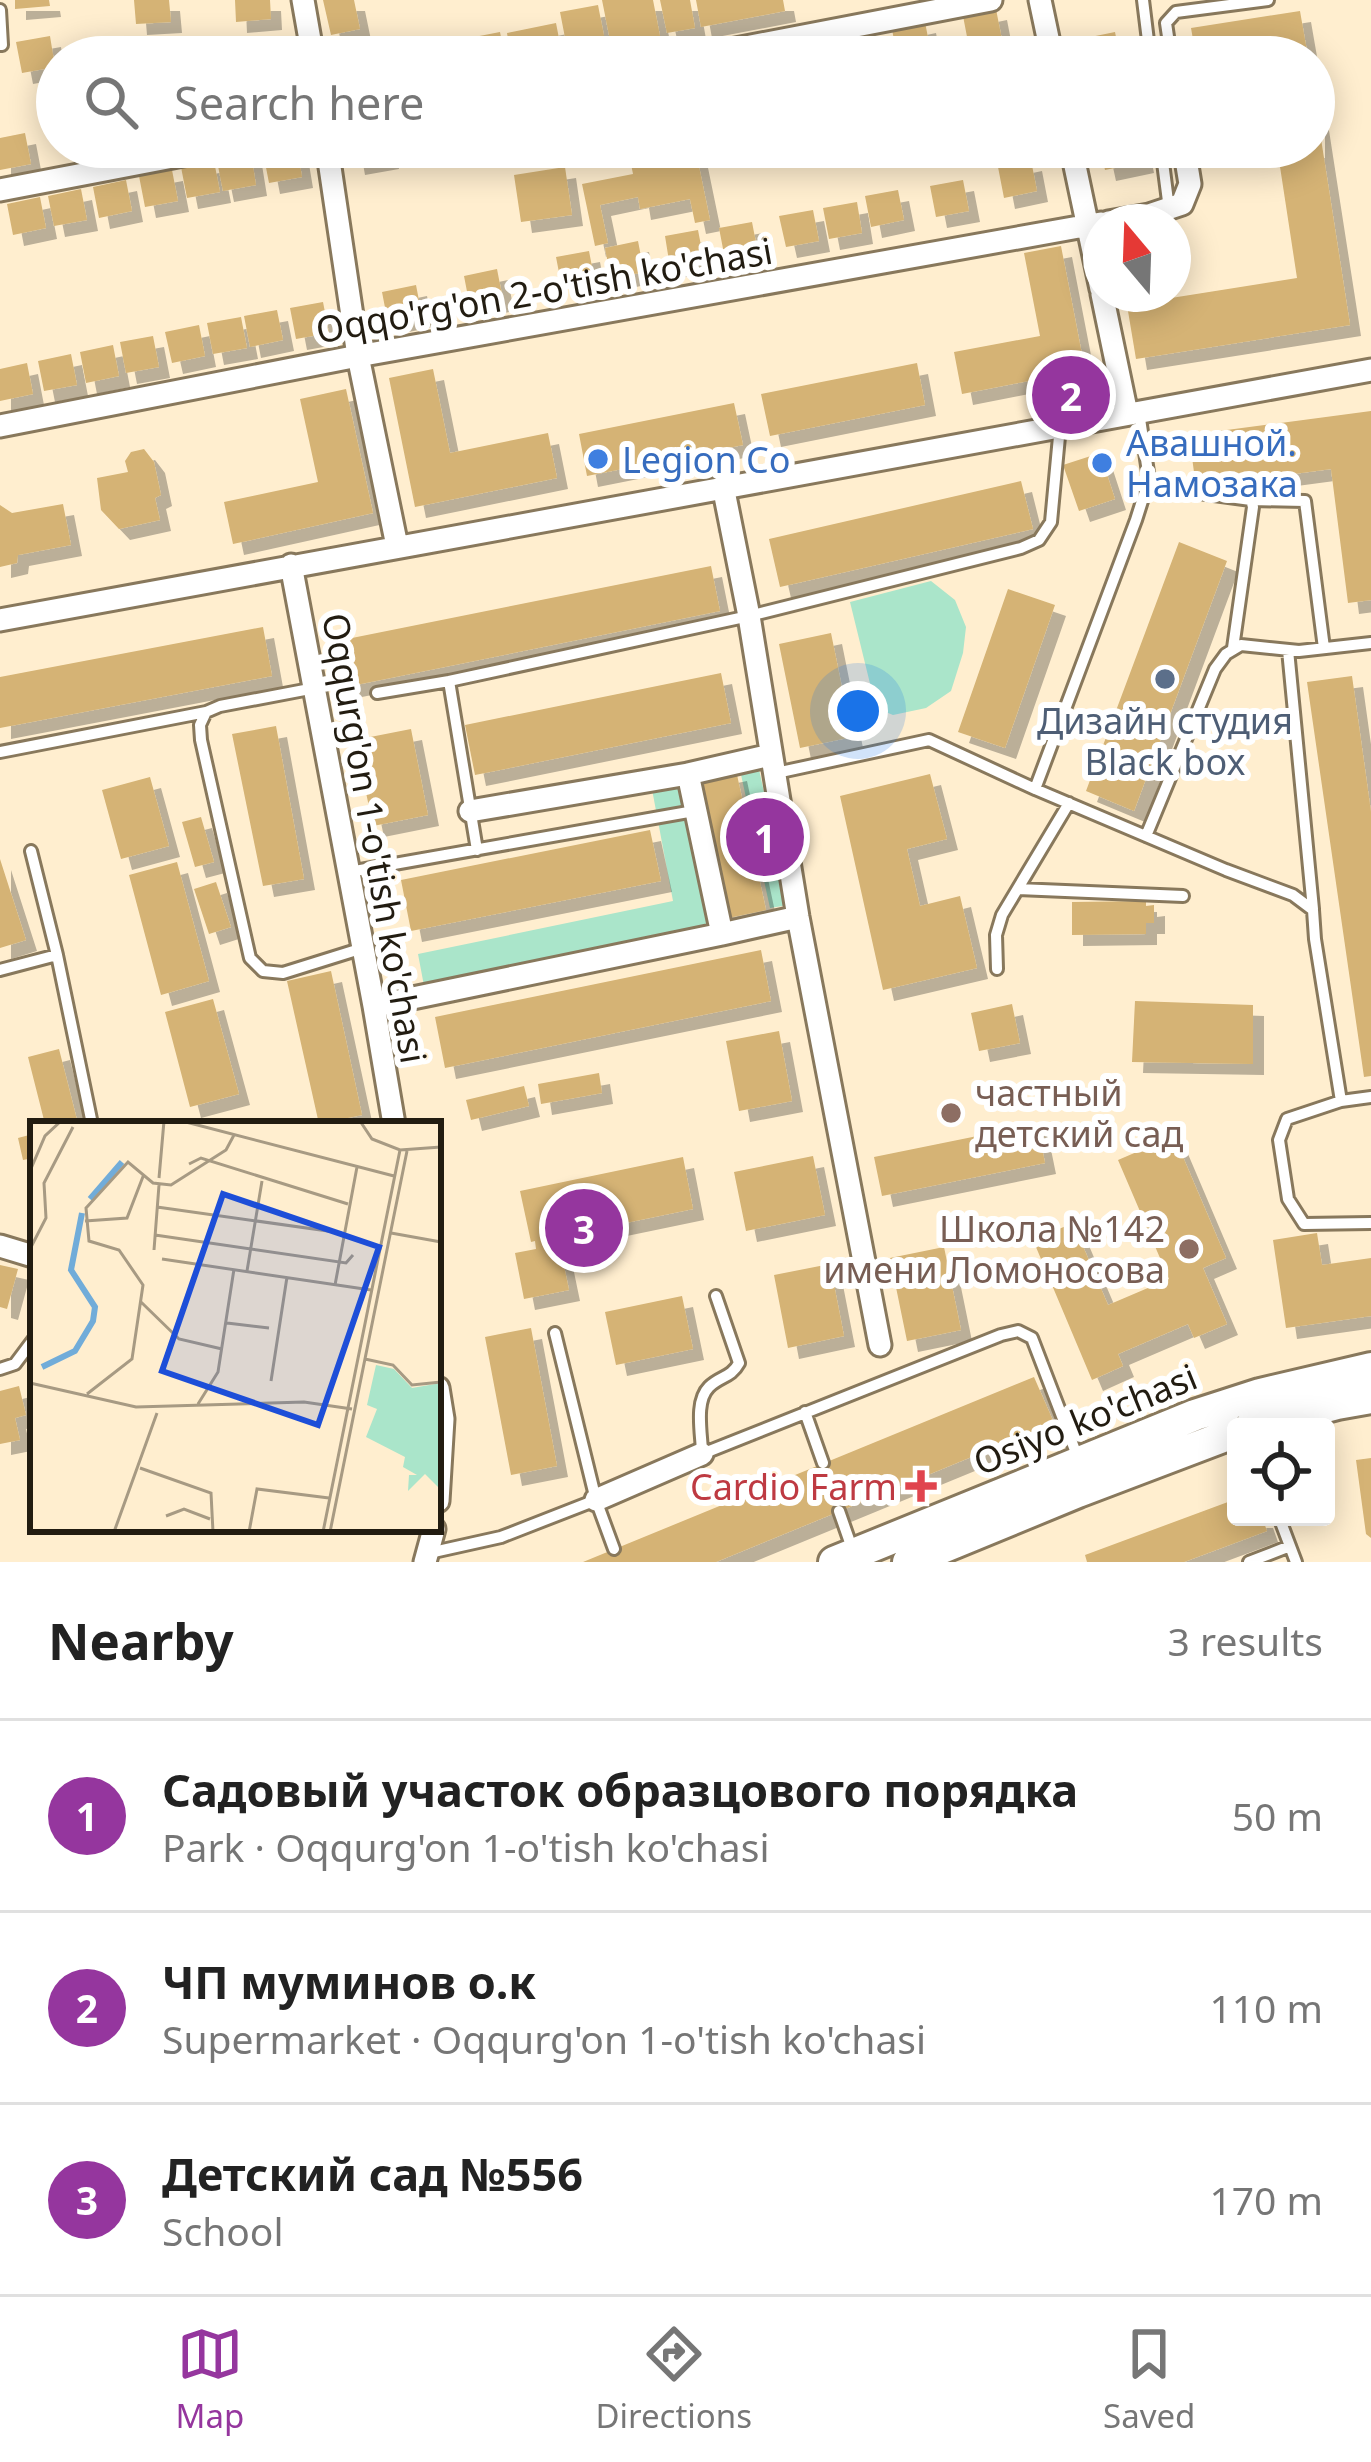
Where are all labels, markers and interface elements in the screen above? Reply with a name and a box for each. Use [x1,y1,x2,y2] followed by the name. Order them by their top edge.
[36,36,1335,168] search box
[78,69,144,135] icon: search
[174,72,424,133] text: Search here
[1083,204,1191,312] north arrow
[312,226,776,354] street label: Oqqo'rg'on 2-o'tish ko'chasi
[1032,350,1110,440] pin: 2
[1126,418,1298,508] place label: Авашной. Намозака
[622,435,791,484] place label: Legion Co
[585,446,611,472] marker: Legion Co
[1089,450,1115,476] marker: Авашной. Намозака
[311,609,439,1067] street label: Oqqurg'on 1-o'tish ko'chasi
[1152,666,1178,692] marker: Дизайн студия Black box
[828,681,888,741] your location
[1037,696,1293,786] place label: Дизайн студия Black box
[726,792,804,882] pin: 1
[975,1068,1183,1158] place label: частный детский сад
[938,1100,964,1126] marker: частный детский сад
[30,1121,441,1532] inset map
[545,1183,623,1273] pin: 3
[823,1204,1165,1294] place label: Школа №142 имени Ломоносова
[1176,1236,1202,1262] marker: Школа №142 имени Ломоносова
[966,1352,1204,1486] street label: Osiyo ko'chasi
[1227,1418,1335,1526] map controls
[1227,1418,1335,1526] button: locate
[690,1462,897,1511] place label: Cardio Farm
[908,1473,934,1499] marker: Cardio Farm
[48,1605,234,1675] text: Nearby
[1168,1614,1323,1667] text: 3 results
[162,1759,1078,1820] text: Садовый участок образцового порядка
[76,1789,98,1842] text: 1
[1232,1789,1323,1842] text: 50 m
[162,1820,769,1873] text: Park · Oqqurg'on 1-o'tish ko'chasi
[162,1951,536,2012] text: ЧП муминов о.к
[76,1981,98,2034] text: 2
[1209,1981,1323,2034] text: 110 m
[162,2012,926,2065] text: Supermarket · Oqqurg'on 1-o'tish ko'chasi
[162,2143,583,2204] text: Детский сад №556
[76,2173,98,2226] text: 3
[1209,2173,1323,2226] text: 170 m
[162,2204,284,2257] text: School
[176,2321,244,2438] tab: Map
[595,2321,752,2438] tab: Directions
[1103,2321,1195,2438] tab: Saved

